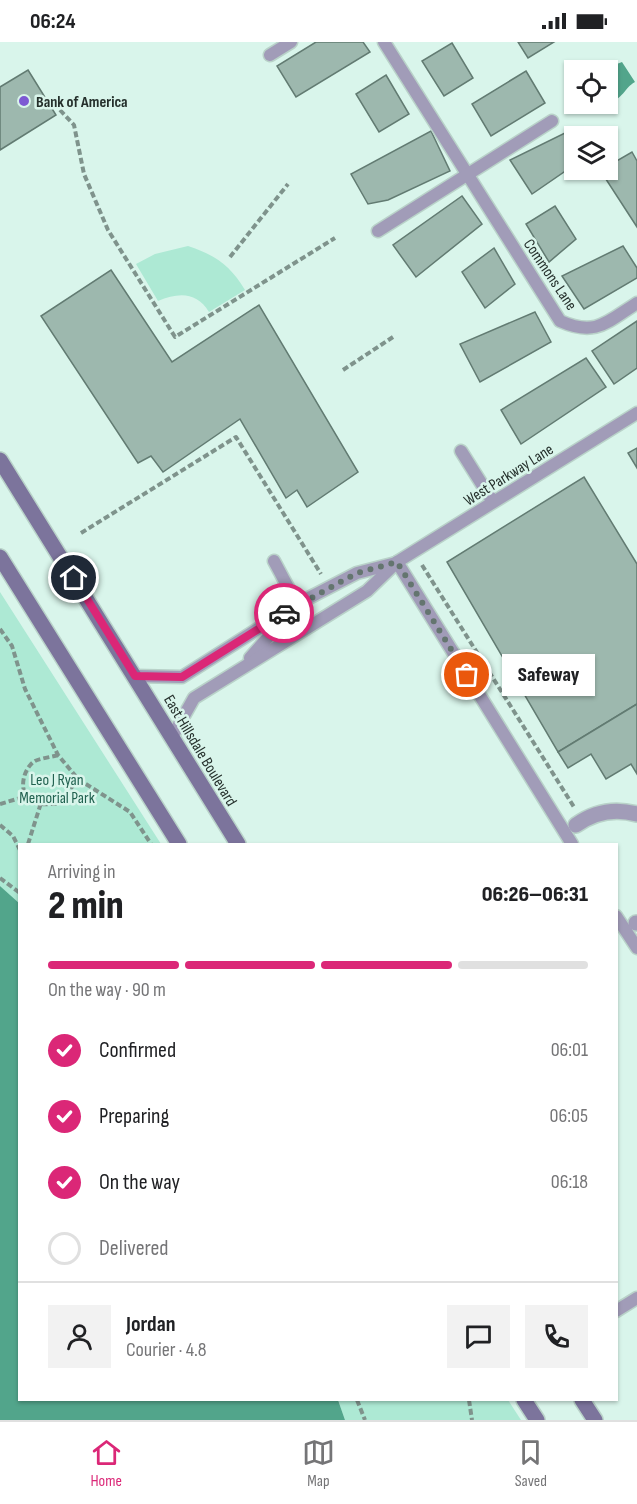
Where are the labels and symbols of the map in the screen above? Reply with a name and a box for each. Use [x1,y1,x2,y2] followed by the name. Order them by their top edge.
[36,93,128,112] place label: Bank of America
[17,94,31,108] marker: Bank of America
[519,236,581,314] street label: Commons Lane
[460,440,557,510] street label: West Parkway Lane
[48,552,99,603] pin
[254,583,314,643] courier
[441,649,492,700] pin
[503,654,596,696] callout: Safeway
[159,692,240,810] street label: East Hillsdale Boulevard
[19,771,95,808] park label: Leo J Ryan Memorial Park

